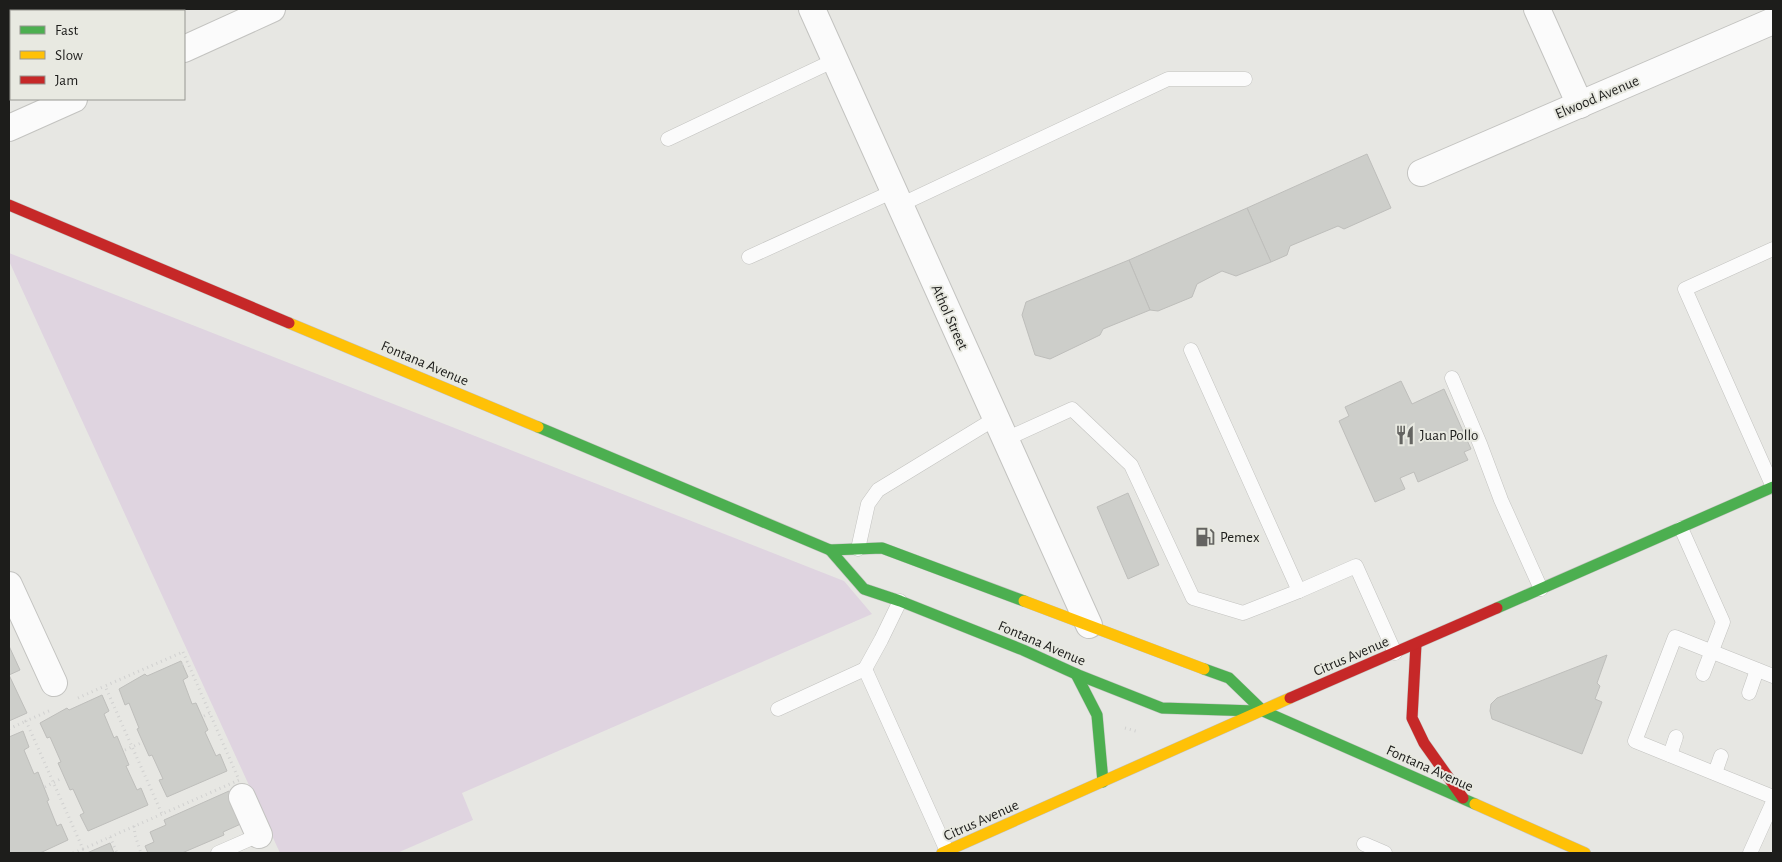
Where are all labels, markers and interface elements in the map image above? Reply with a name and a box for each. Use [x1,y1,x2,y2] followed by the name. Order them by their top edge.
[10,10,185,100] legend
[55,23,79,38] text: Fast
[55,48,83,63] text: Slow
[55,73,78,88] text: Jam
[1553,73,1641,122] street label: Elwood Avenue
[928,282,971,352] street label: Athol Street
[379,338,471,389] street label: Fontana Avenue
[1394,424,1416,446] restaurant icon: Juan Pollo
[1420,428,1478,443] place label: Juan Pollo
[1194,526,1216,548] fuel station icon: Pemex
[1220,530,1260,545] place label: Pemex
[996,618,1088,669] street label: Fontana Avenue
[1311,634,1391,679] street label: Citrus Avenue
[1384,743,1476,794] street label: Fontana Avenue
[941,797,1021,844] street label: Citrus Avenue

